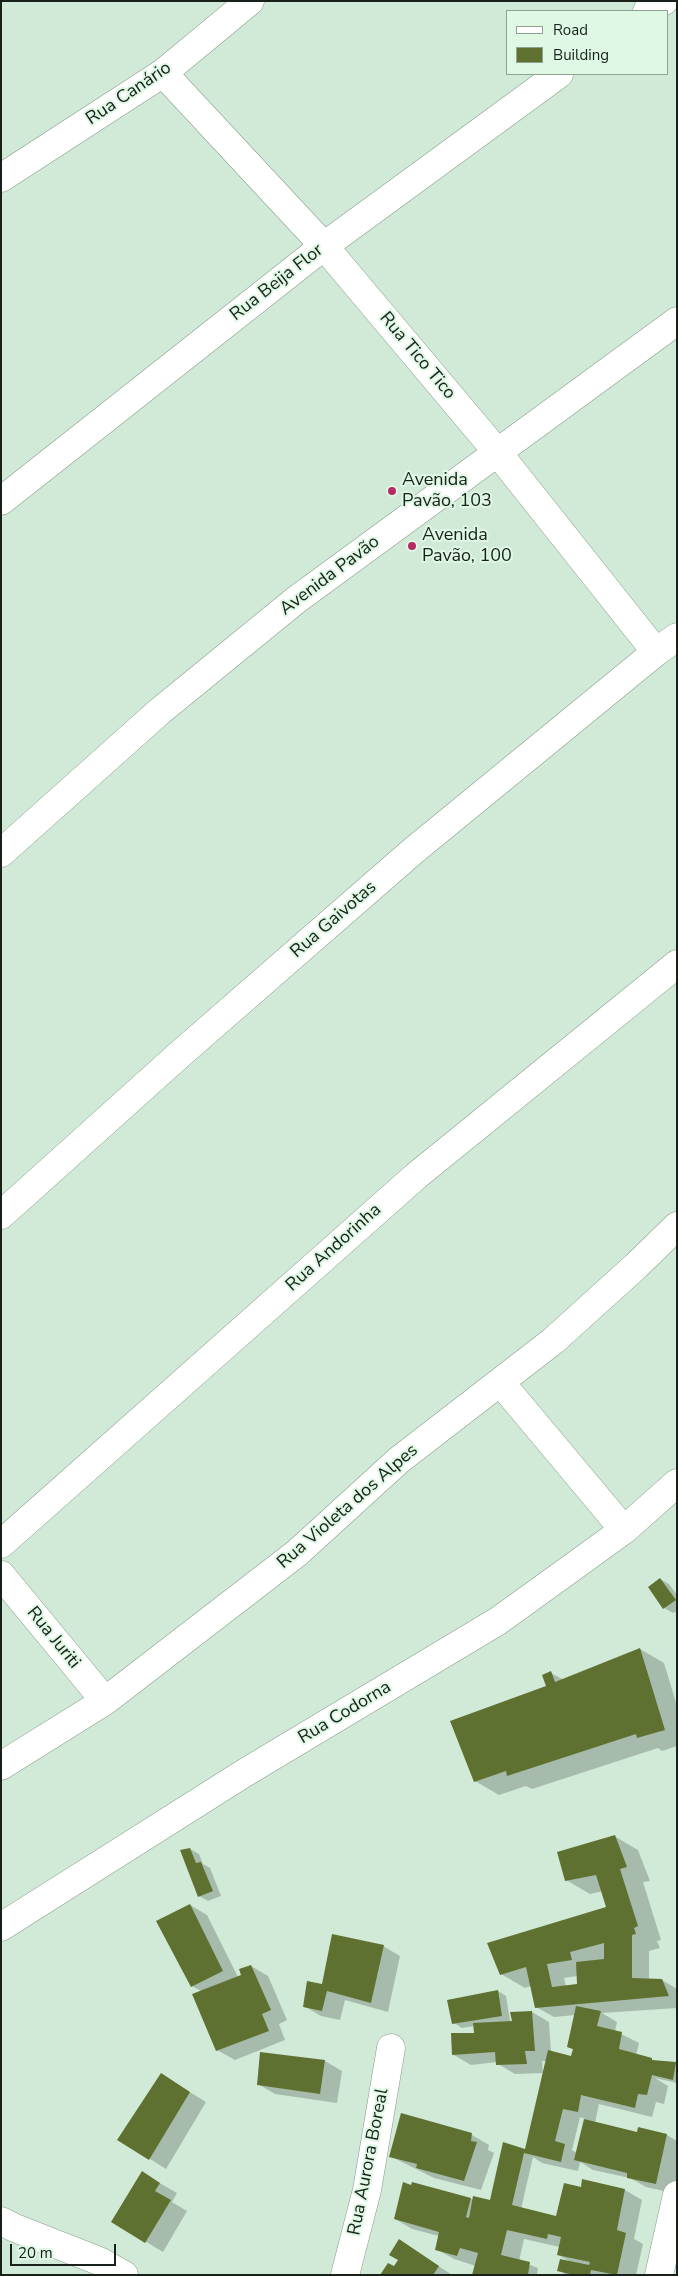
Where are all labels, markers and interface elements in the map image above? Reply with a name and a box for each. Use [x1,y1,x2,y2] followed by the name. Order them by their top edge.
[506,10,668,75] legend
[553,20,588,40] text: Road
[553,45,609,65] text: Building
[82,58,176,130] street label: Rua Canário
[226,240,328,326] street label: Rua Beija Flor
[374,308,460,404] street label: Rua Tico Tico
[402,470,492,512] place label: Avenida Pavão, 103
[386,485,398,497] marker: Avenida Pavão, 103
[422,525,512,568] place label: Avenida Pavão, 100
[276,531,384,621] street label: Avenida Pavão
[406,540,418,552] marker: Avenida Pavão, 100
[287,877,381,963] street label: Rua Gaivotas
[282,1200,386,1296] street label: Rua Andorinha
[273,1440,423,1574] street label: Rua Violeta dos Alpes
[22,1603,84,1673] street label: Rua Juriti
[295,1677,395,1749] street label: Rua Codorna
[344,2087,394,2237] street label: Rua Aurora Boreal
[12,2234,119,2266] scale bar
[18,2243,53,2263] text: 20 m

